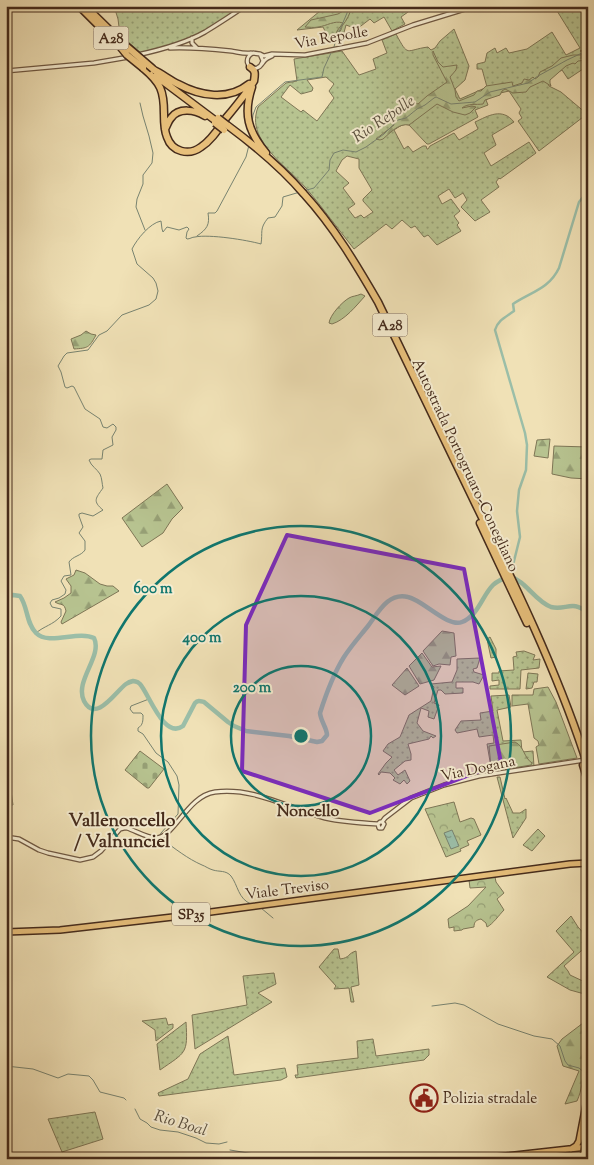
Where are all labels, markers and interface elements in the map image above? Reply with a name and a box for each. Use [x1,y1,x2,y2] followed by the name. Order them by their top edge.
[293,22,370,55] street label: Via Repolle
[94,26,128,49] road number: A28
[349,91,420,149] water label: Rio Repolle
[372,314,408,336] road number: A28
[406,356,523,576] street label: Autostrada Portogruaro-Conegliano
[134,579,173,600] text: 600 m
[182,628,222,649] text: 400 m
[233,678,272,699] text: 200 m
[292,727,310,745] centre of rings
[439,751,518,788] street label: Via Dogana
[277,801,340,824] district label: Noncello
[69,809,176,856] district label: Vallenoncello / Valnunciel
[244,875,330,906] street label: Viale Treviso
[172,902,210,926] road number: SP35
[409,1083,439,1113] public building icon: Polizia stradale
[443,1089,537,1110] place label: Polizia stradale
[151,1105,210,1143] water label: Rio Boal

